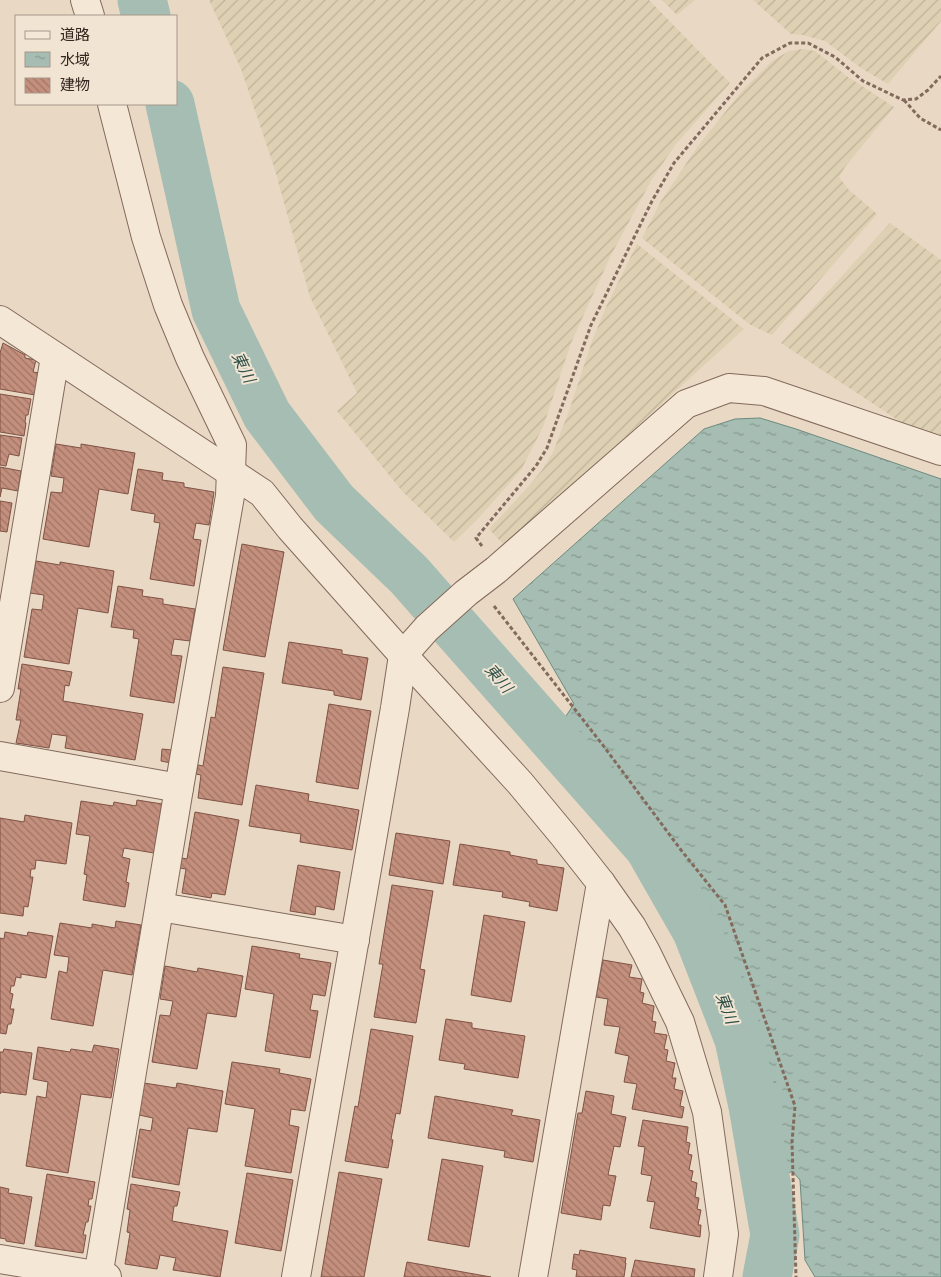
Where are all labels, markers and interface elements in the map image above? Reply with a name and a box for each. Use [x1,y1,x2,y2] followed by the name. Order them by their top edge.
[15,15,178,105] legend
[60,25,90,44] text: 道路
[60,50,90,69] text: 水域
[60,75,90,94] text: 建物
[228,348,261,388] water label: 東川
[481,659,518,698] water label: 東川
[712,989,743,1028] water label: 東川

